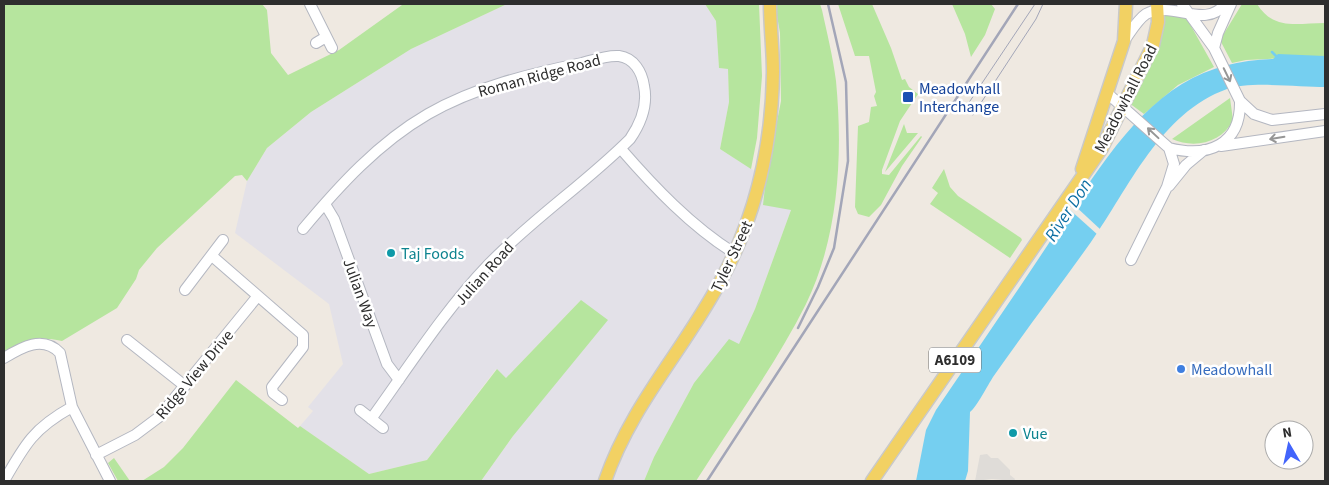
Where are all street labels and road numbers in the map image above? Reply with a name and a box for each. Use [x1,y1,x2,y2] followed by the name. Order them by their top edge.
[1089,40,1163,156] street label: Meadowhall Road
[475,49,603,103] street label: Roman Ridge Road
[706,217,758,296] street label: Tyler Street
[450,237,519,310] street label: Julian Road
[337,256,383,332] street label: Julian Way
[151,325,239,424] street label: Ridge View Drive
[929,348,981,372] road number: A6109

